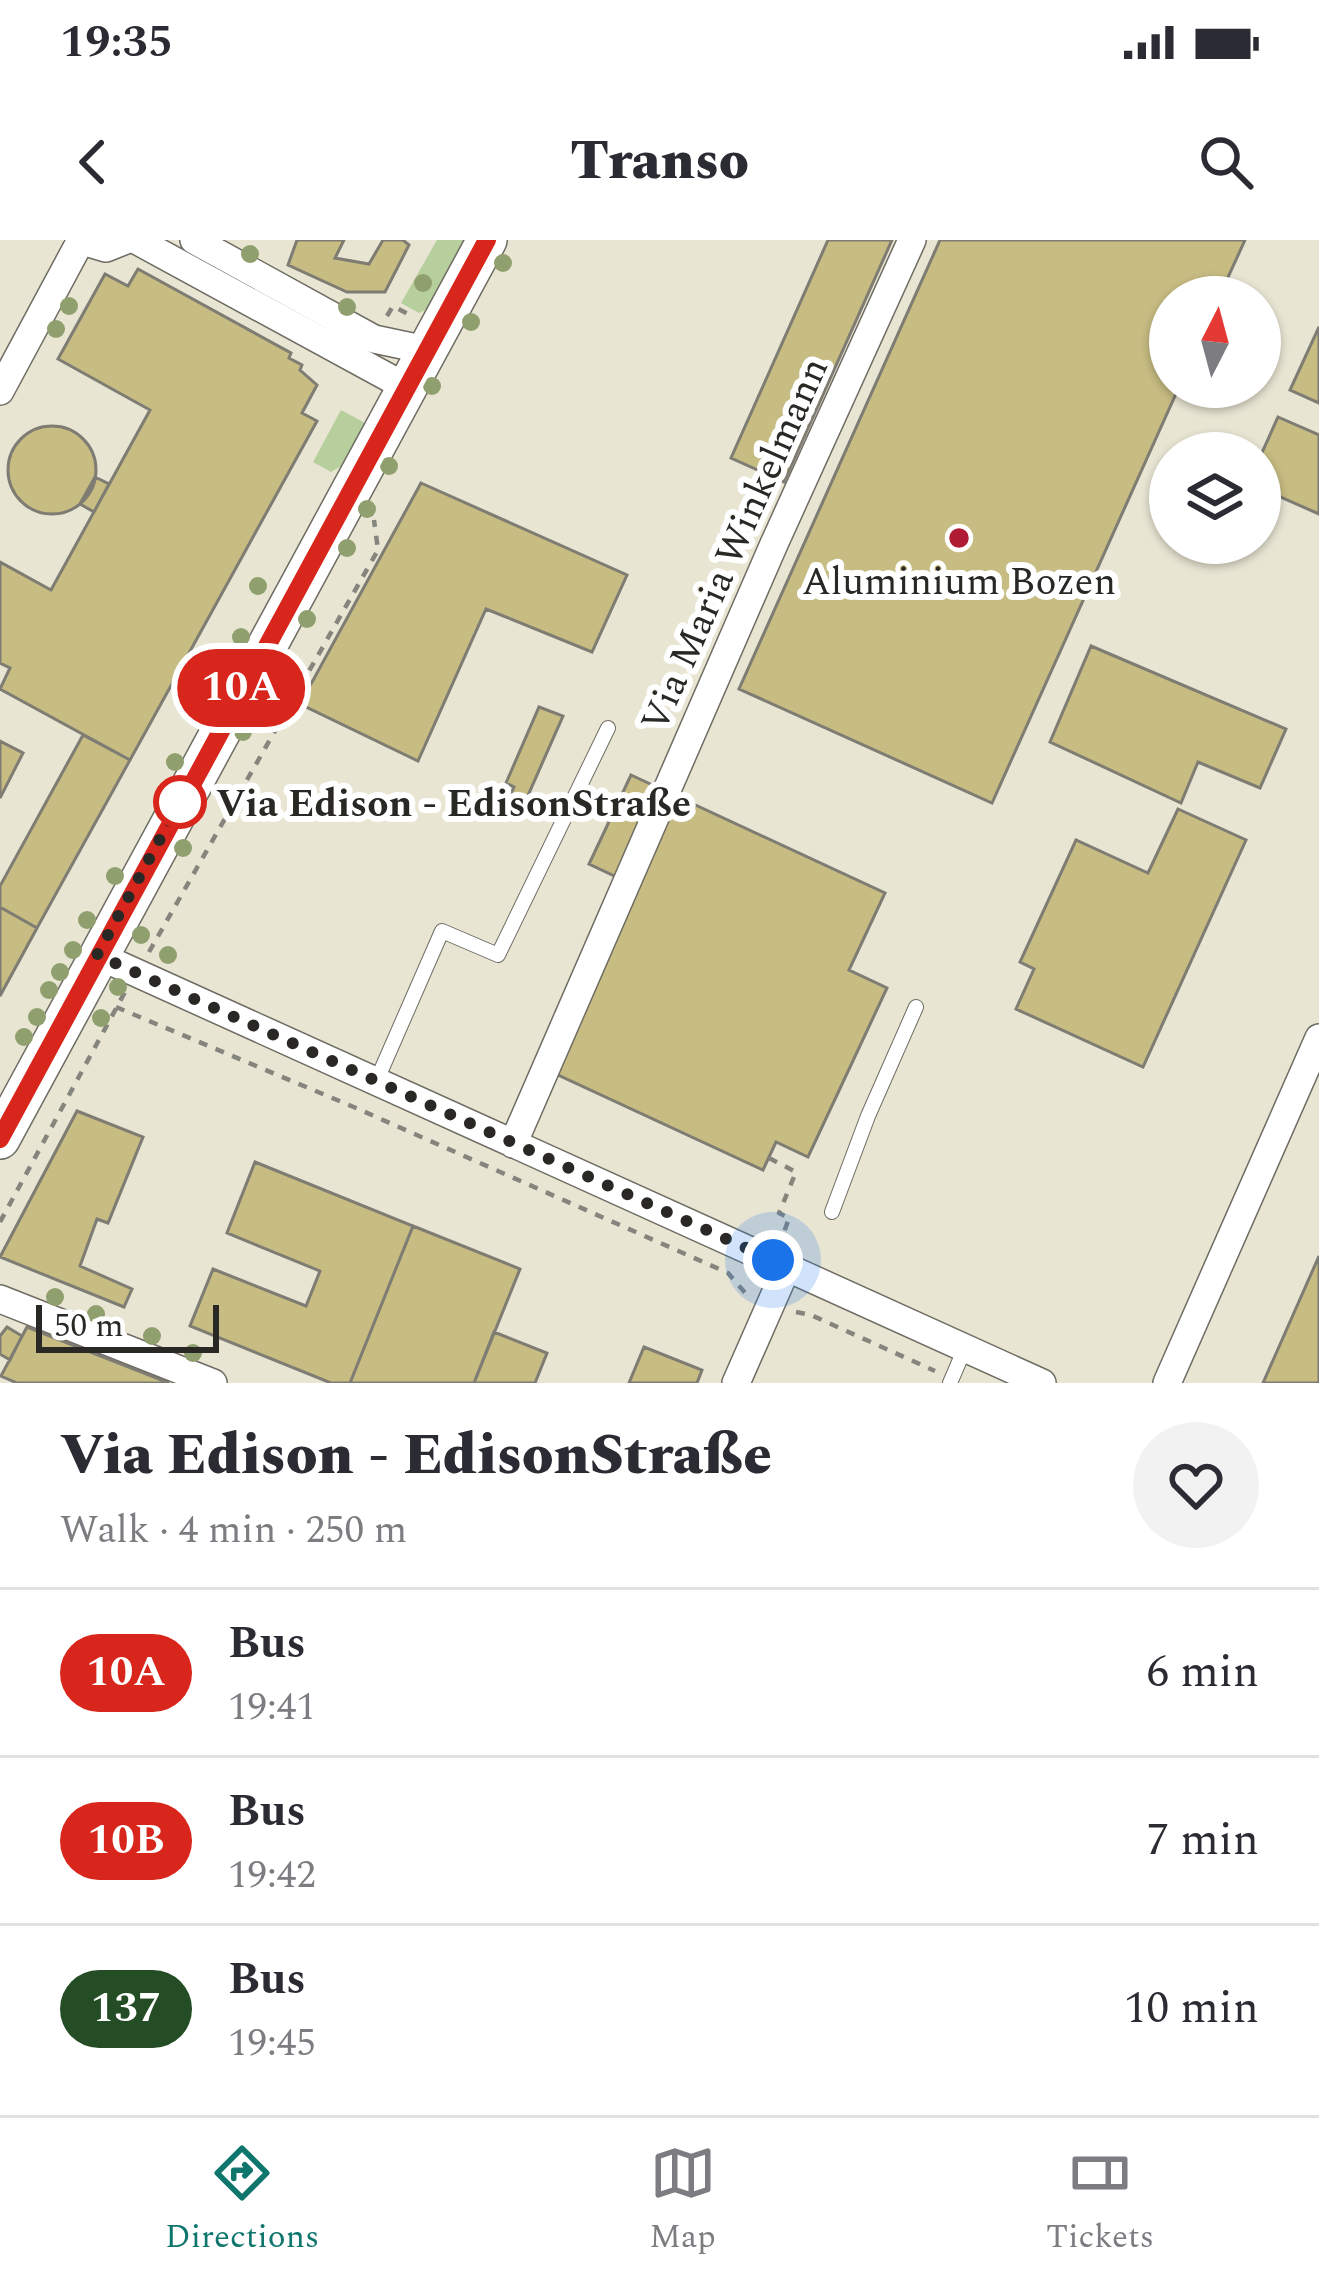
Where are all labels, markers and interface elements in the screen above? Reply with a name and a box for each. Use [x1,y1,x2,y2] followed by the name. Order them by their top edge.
[60,8,173,77] text: 19:35
[570,121,749,203] text: Transo
[60,129,126,195] icon: back
[1193,129,1259,195] icon: search
[1149,276,1281,408] north arrow
[1149,276,1281,564] map controls
[626,348,845,742] street label: Via Maria Winkelmann
[1149,432,1281,564] button: layers
[946,525,972,551] marker: Aluminium Bozen
[802,553,1116,612] place label: Aluminium Bozen
[172,649,310,727] line badge: 10A
[201,656,281,719] text: 10A
[216,775,691,834] place label: Via Edison - EdisonStraße
[155,777,205,827] marker: Via Edison - EdisonStraße
[743,1230,803,1290] your location
[36,1299,219,1352] scale bar
[54,1301,124,1351] text: 50 m
[60,1413,772,1499] text: Via Edison - EdisonStraße
[1133,1422,1259,1548] button: heart
[60,1501,407,1560] text: Walk · 4 min · 250 m
[228,1609,306,1678] text: Bus
[1146,1638,1259,1707] text: 6 min
[86,1641,166,1704] text: 10A
[228,1678,316,1737] text: 19:41
[228,1777,306,1846] text: Bus
[1146,1806,1259,1875] text: 7 min
[88,1809,164,1872] text: 10B
[228,1846,316,1905] text: 19:42
[228,1945,306,2014] text: Bus
[1124,1974,1259,2043] text: 10 min
[91,1977,161,2040] text: 137
[228,2014,316,2073] text: 19:45
[165,2140,319,2262] tab: Directions
[649,2140,716,2262] tab: Map
[1046,2140,1154,2262] tab: Tickets

